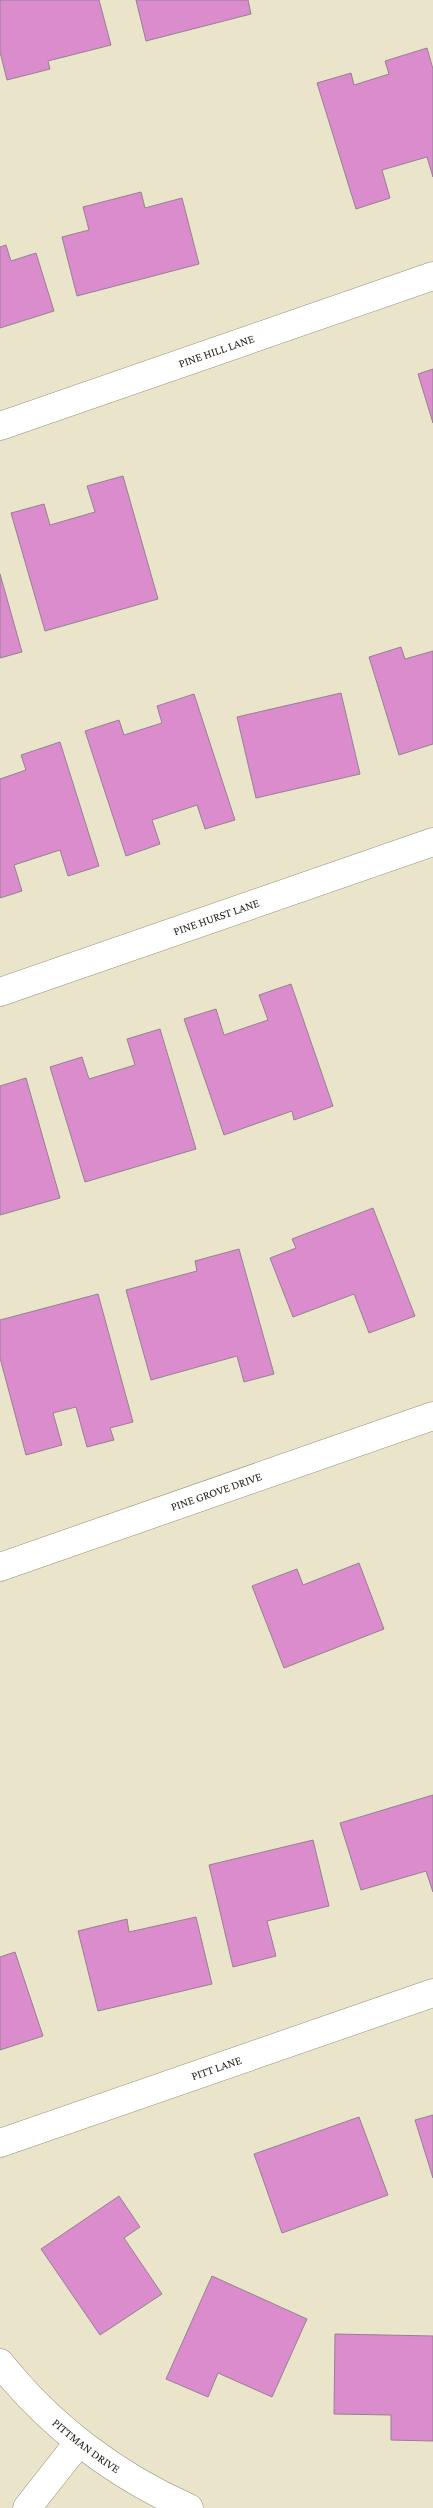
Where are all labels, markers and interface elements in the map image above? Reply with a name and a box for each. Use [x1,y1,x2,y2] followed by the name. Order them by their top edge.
[177,331,257,371] street label: PINE HILL LANE
[172,896,262,938] street label: PINE HURST LANE
[169,1469,264,1514] street label: PINE GROVE DRIVE
[189,2053,244,2083] street label: PITT LANE
[50,2416,123,2476] street label: PITTMAN DRIVE

